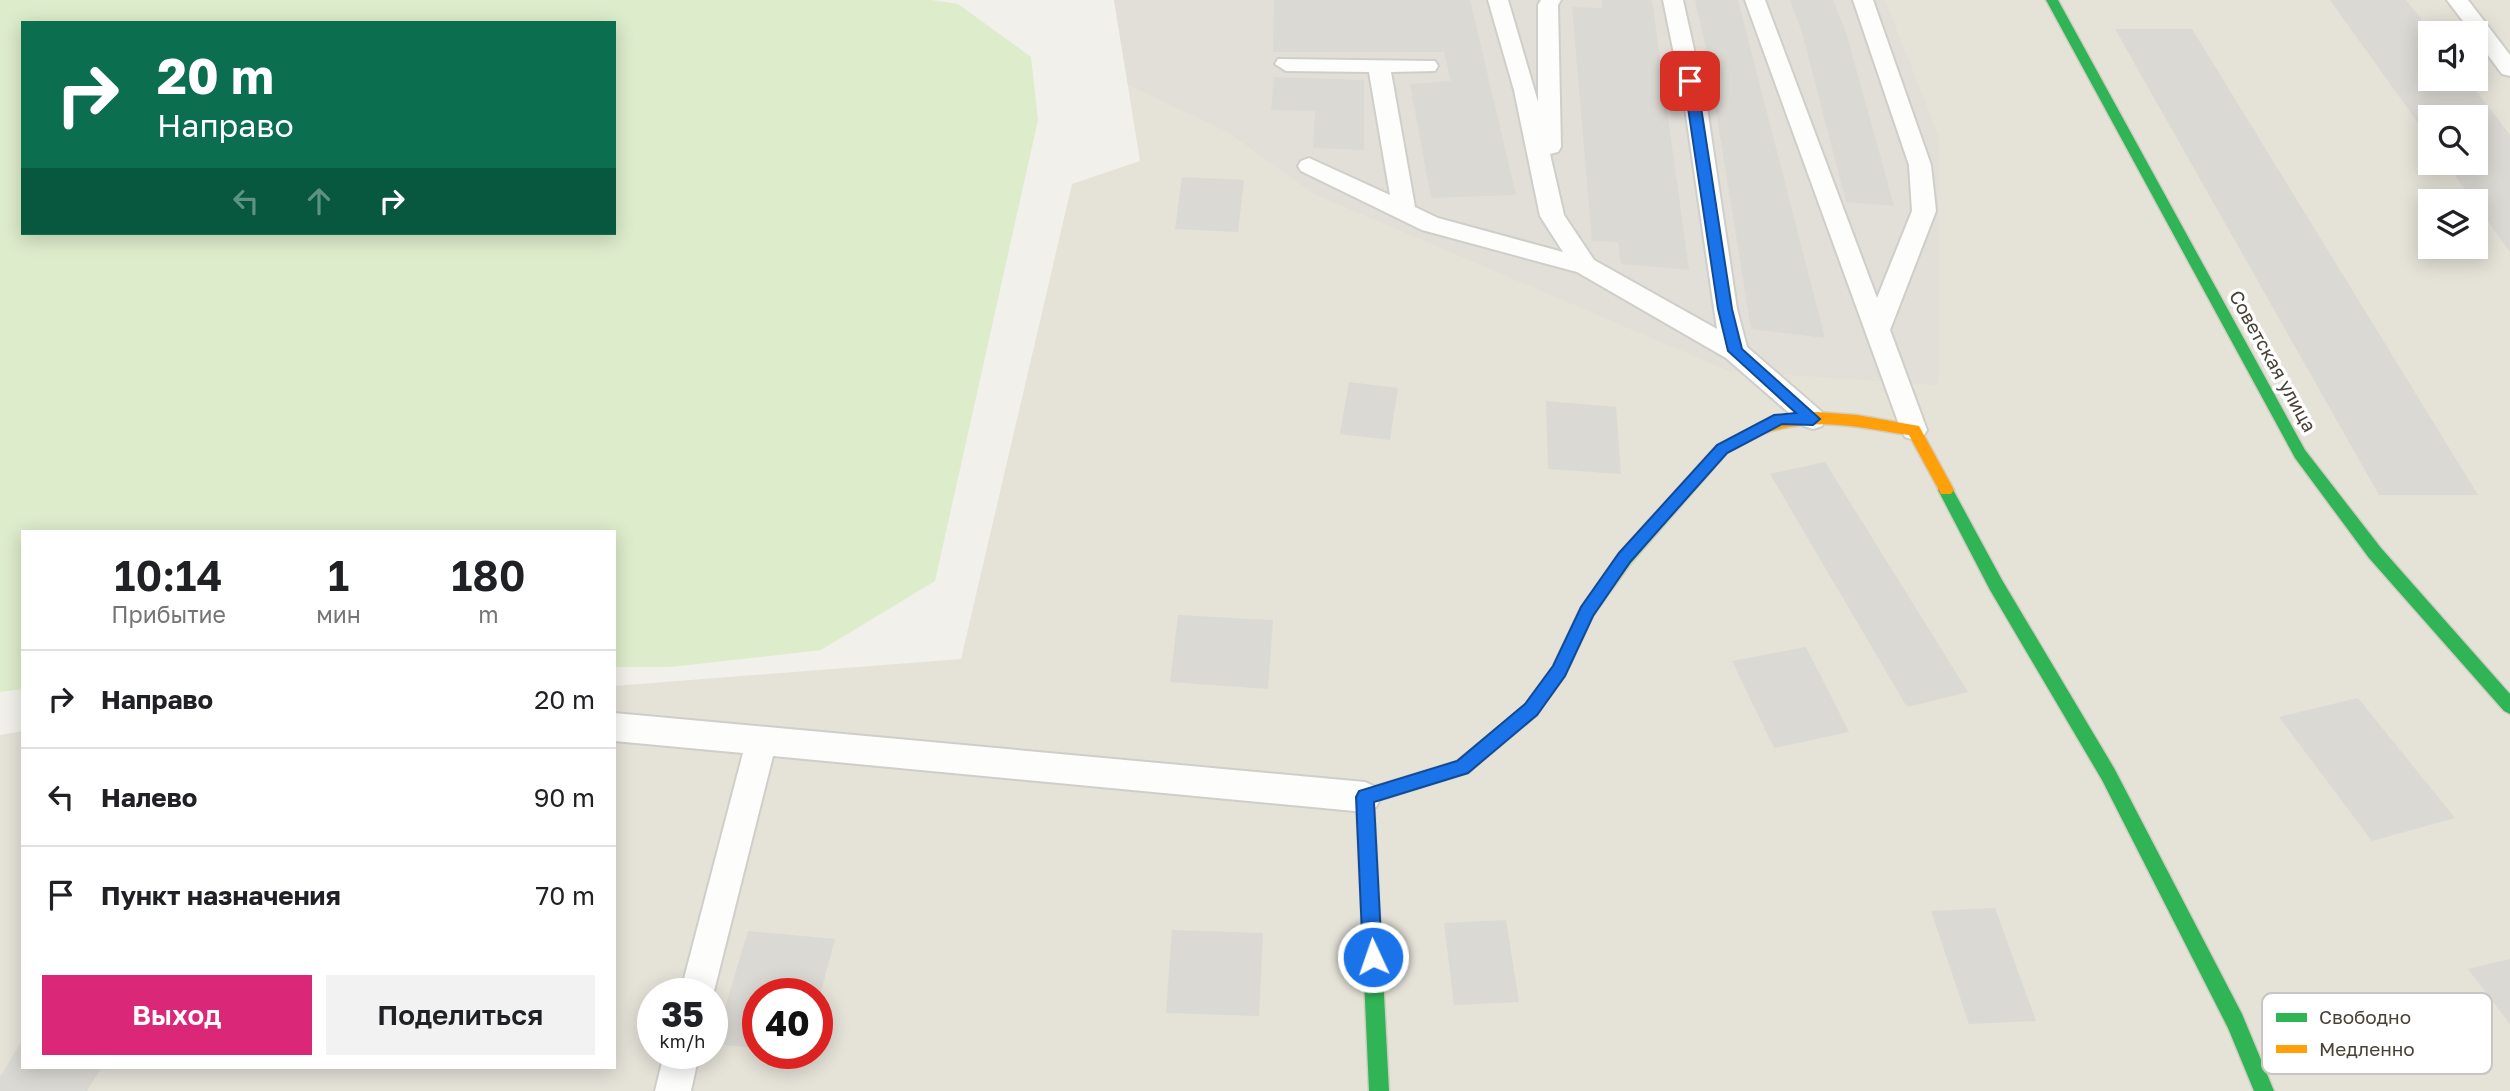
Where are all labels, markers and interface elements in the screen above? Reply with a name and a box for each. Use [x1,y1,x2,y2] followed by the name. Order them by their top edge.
[2418,21,2488,259] map controls
[2418,21,2488,91] button: sound
[157,46,274,105] text: 20 m
[42,49,133,140] icon: right
[1660,51,1720,111] pin
[1671,62,1709,100] icon: arrive
[2418,105,2488,175] button: search
[157,106,294,144] text: Направо
[227,182,265,220] icon: left
[300,182,338,220] icon: ahead
[373,182,411,220] icon: right
[2418,189,2488,259] button: layers
[2225,286,2322,435] street label: Советская улица
[114,550,223,600] text: 10:14
[328,550,349,600] text: 1
[451,550,526,600] text: 180
[111,600,226,628] text: Прибытие
[316,600,361,628] text: мин
[478,600,499,628] text: m
[42,680,80,718] icon: right
[101,684,213,715] text: Направо
[534,684,595,715] text: 20 m
[42,778,80,816] icon: left
[101,782,197,813] text: Налево
[534,782,595,813] text: 90 m
[42,876,80,914] icon: arrive
[101,880,341,911] text: Пункт назначения
[536,880,595,911] text: 70 m
[1336,920,1410,994] position arrow
[42,975,312,1055] button: Выход
[326,975,595,1055] button: Поделиться
[742,978,833,1069] speed limit sign: 40
[661,993,704,1035] text: 35
[2262,993,2492,1074] legend
[2319,1005,2411,1028] text: Свободно
[660,1030,705,1052] text: km/h
[2319,1037,2415,1060] text: Медленно

